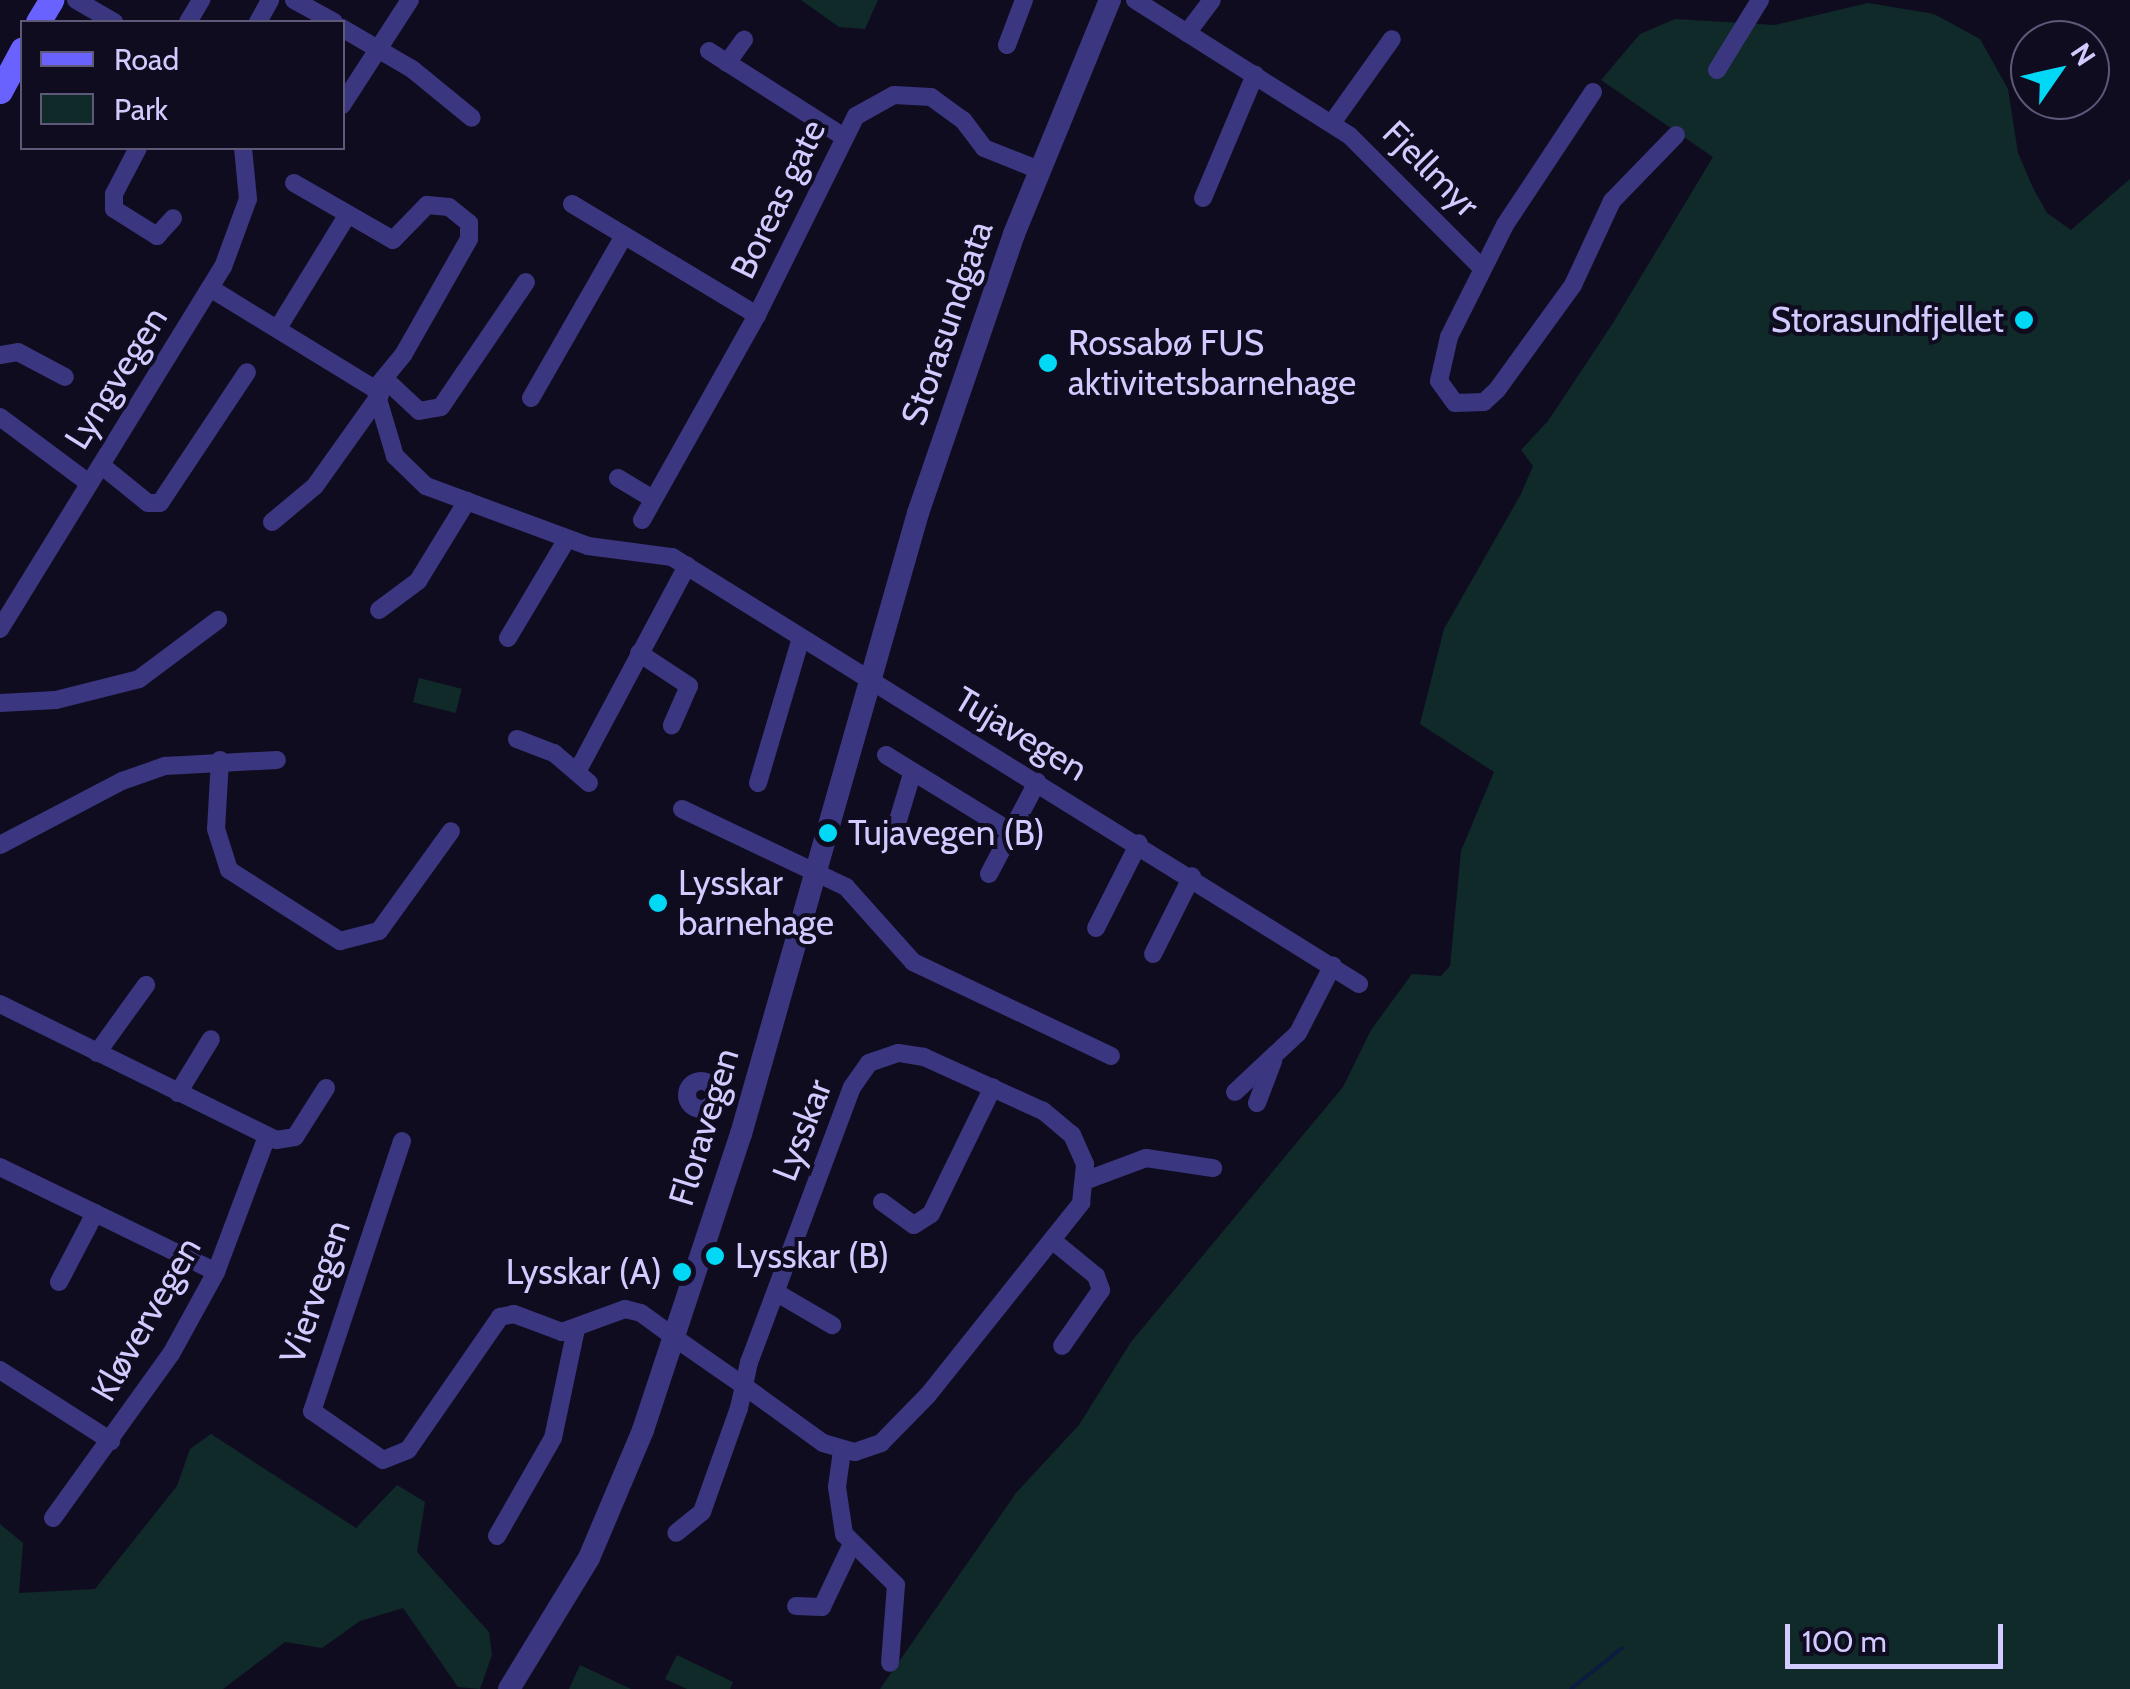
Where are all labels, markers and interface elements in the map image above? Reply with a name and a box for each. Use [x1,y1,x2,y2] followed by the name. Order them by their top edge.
[20,20,345,150] legend
[2010,20,2110,120] north arrow
[2064,37,2103,72] text: N
[114,41,179,78] text: Road
[114,91,168,128] text: Park
[1374,112,1488,226] street label: Fjellmyr
[722,113,834,285] street label: Boreas gate
[893,216,1001,430] street label: Storasundgata
[56,299,176,457] street label: Lyngvegen
[1771,299,2004,341] place label: Storasundfjellet
[2013,309,2035,331] marker: Storasundfjellet
[1068,322,1356,404] place label: Rossabø FUS aktivitetsbarnehage
[1037,352,1059,374] marker: Rossabø FUS aktivitetsbarnehage
[947,678,1095,790] street label: Tujavegen
[848,812,1045,854] place label: Tujavegen (B)
[817,822,839,844] marker: Tujavegen (B)
[678,862,834,944] place label: Lysskar barnehage
[647,892,669,914] marker: Lysskar barnehage
[660,1043,748,1211] street label: Floravegen
[764,1074,840,1186] street label: Lysskar
[271,1215,359,1369] street label: Viervegen
[82,1229,210,1409] street label: Kløvervegen
[735,1235,889,1277] place label: Lysskar (B)
[704,1245,726,1267] marker: Lysskar (B)
[506,1251,662,1293] place label: Lysskar (A)
[671,1261,693,1283] marker: Lysskar (A)
[1790,1604,2008,1666] scale bar
[1802,1623,1887,1660] text: 100 m

